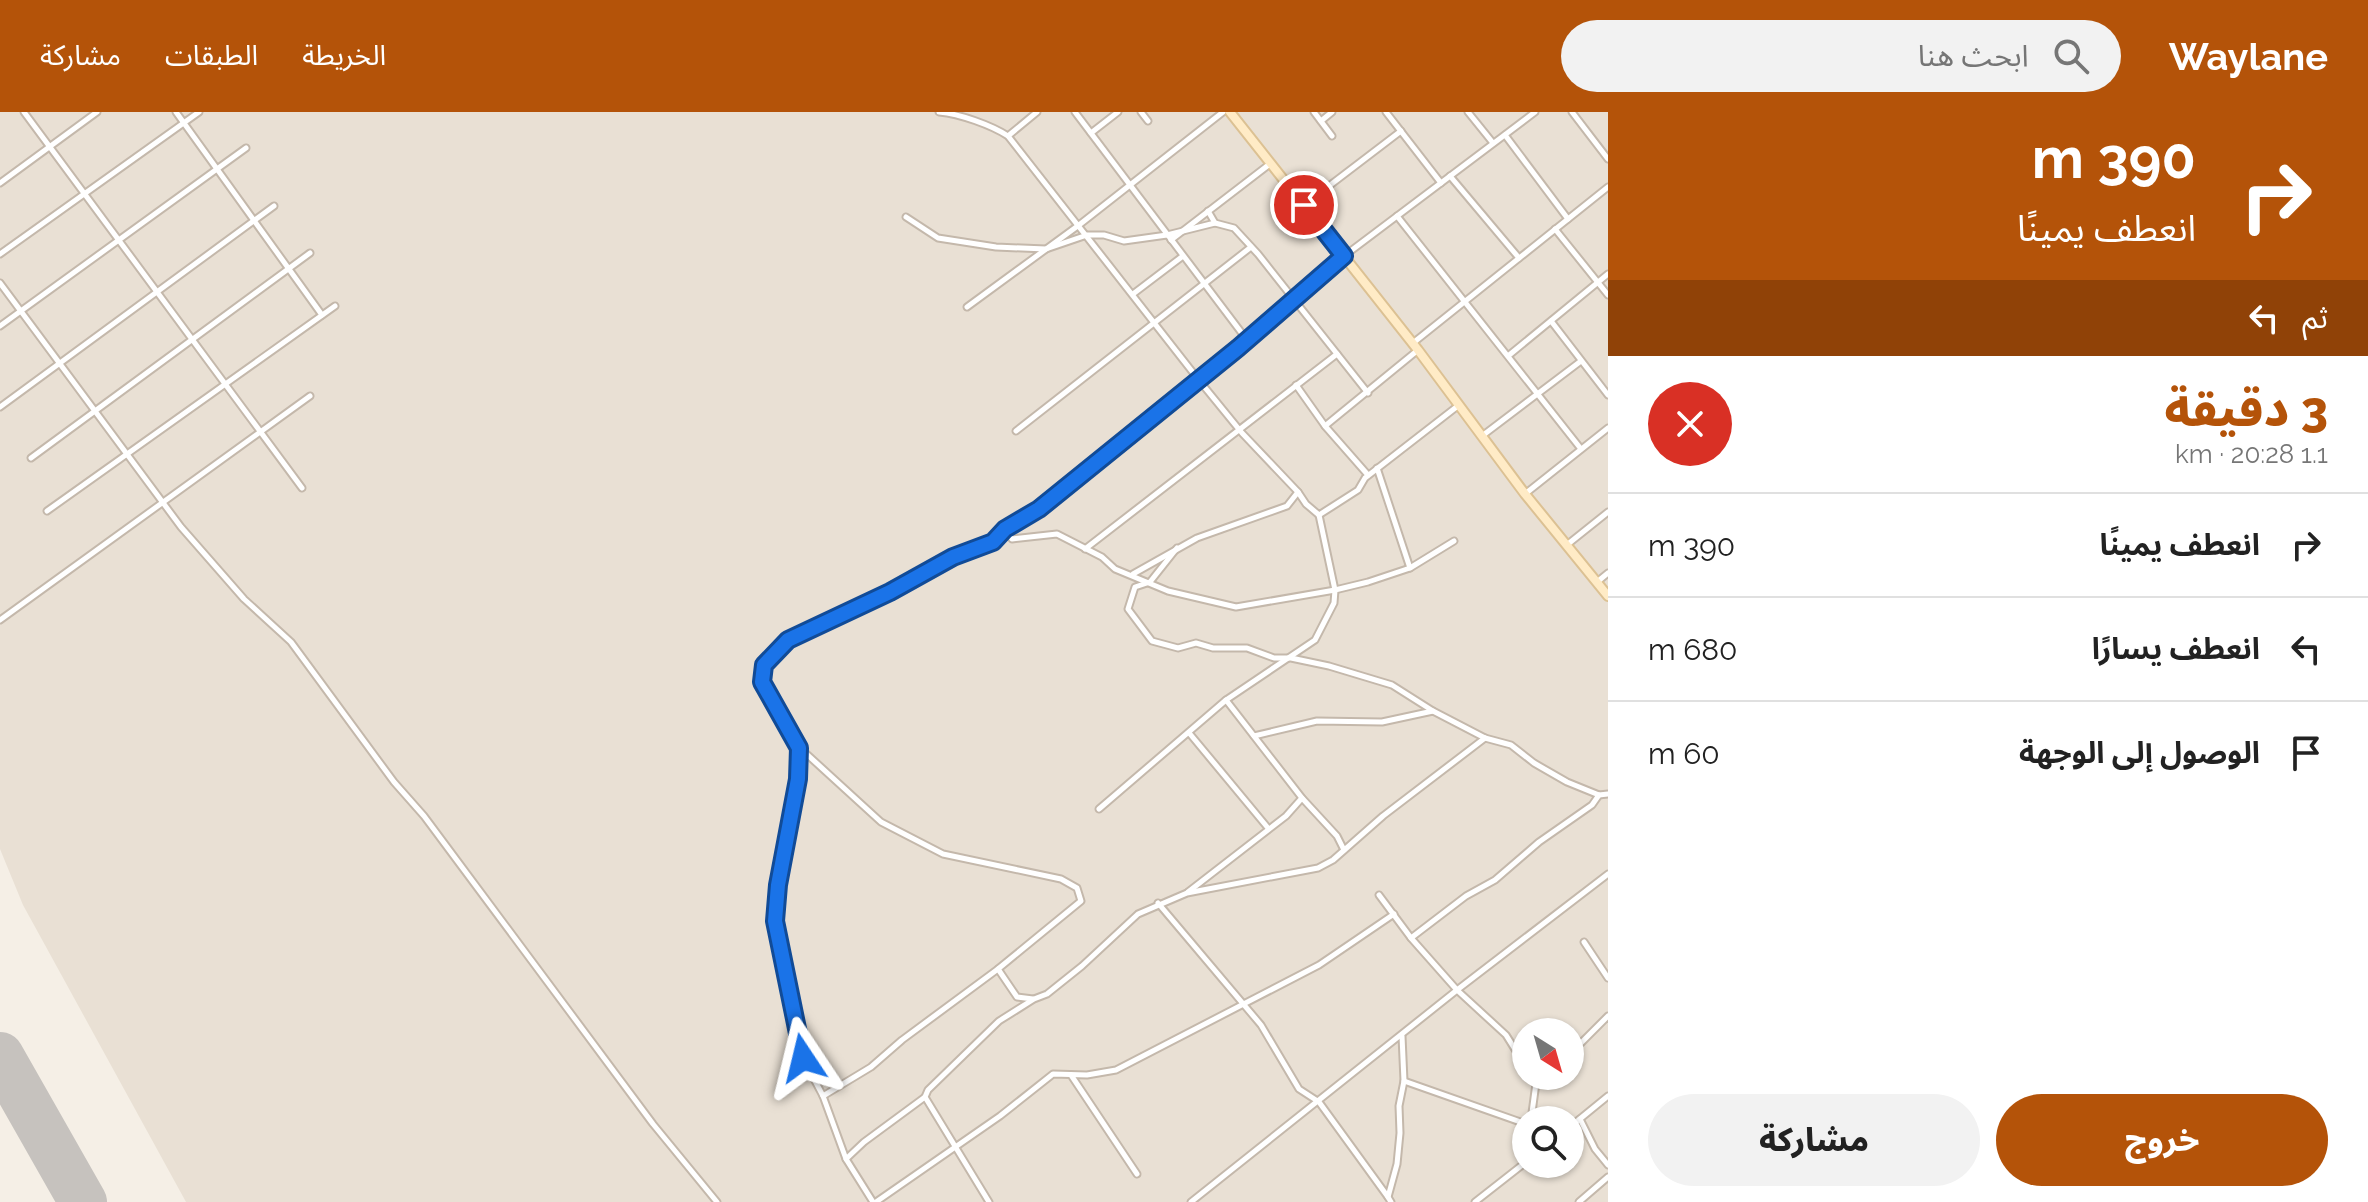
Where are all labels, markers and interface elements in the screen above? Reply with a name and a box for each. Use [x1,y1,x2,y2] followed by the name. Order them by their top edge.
[1561,20,2121,92] search box
[2049,34,2093,78] icon: search
[2169,34,2328,79] text: Waylane
[1918,38,2029,73] text: ابحث هنا
[40,39,121,72] text: مشاركة
[165,39,258,72] text: الطبقات
[302,39,386,72] text: الخريطة
[2032,125,2196,191] text: 390 m
[2224,144,2328,248] icon: right
[1270,171,1338,239] pin
[1282,183,1326,227] icon: arrive
[2017,207,2196,249] text: انعطف يمينًا
[2242,296,2286,340] icon: left
[2302,300,2328,335] text: ثم
[2164,381,2328,437] text: 3 دقيقة
[1648,382,1732,466] button: close
[2175,439,2328,469] text: 1.1 km · 20:28
[2284,523,2328,567] icon: right
[2099,527,2260,562] text: انعطف يمينًا
[1648,528,1735,563] text: 390 m
[2284,627,2328,671] icon: left
[2092,631,2260,666] text: انعطف يسارًا
[1648,632,1737,667] text: 680 m
[2284,731,2328,775] icon: arrive
[2019,735,2260,770] text: الوصول إلى الوجهة
[1648,736,1720,771] text: 60 m
[761,1016,845,1100] position arrow
[1512,1018,1584,1090] north arrow
[1512,1018,1584,1178] map controls
[1648,1094,1980,1186] button: مشاركة
[1996,1094,2328,1186] button: خروج
[1512,1106,1584,1178] button: search

